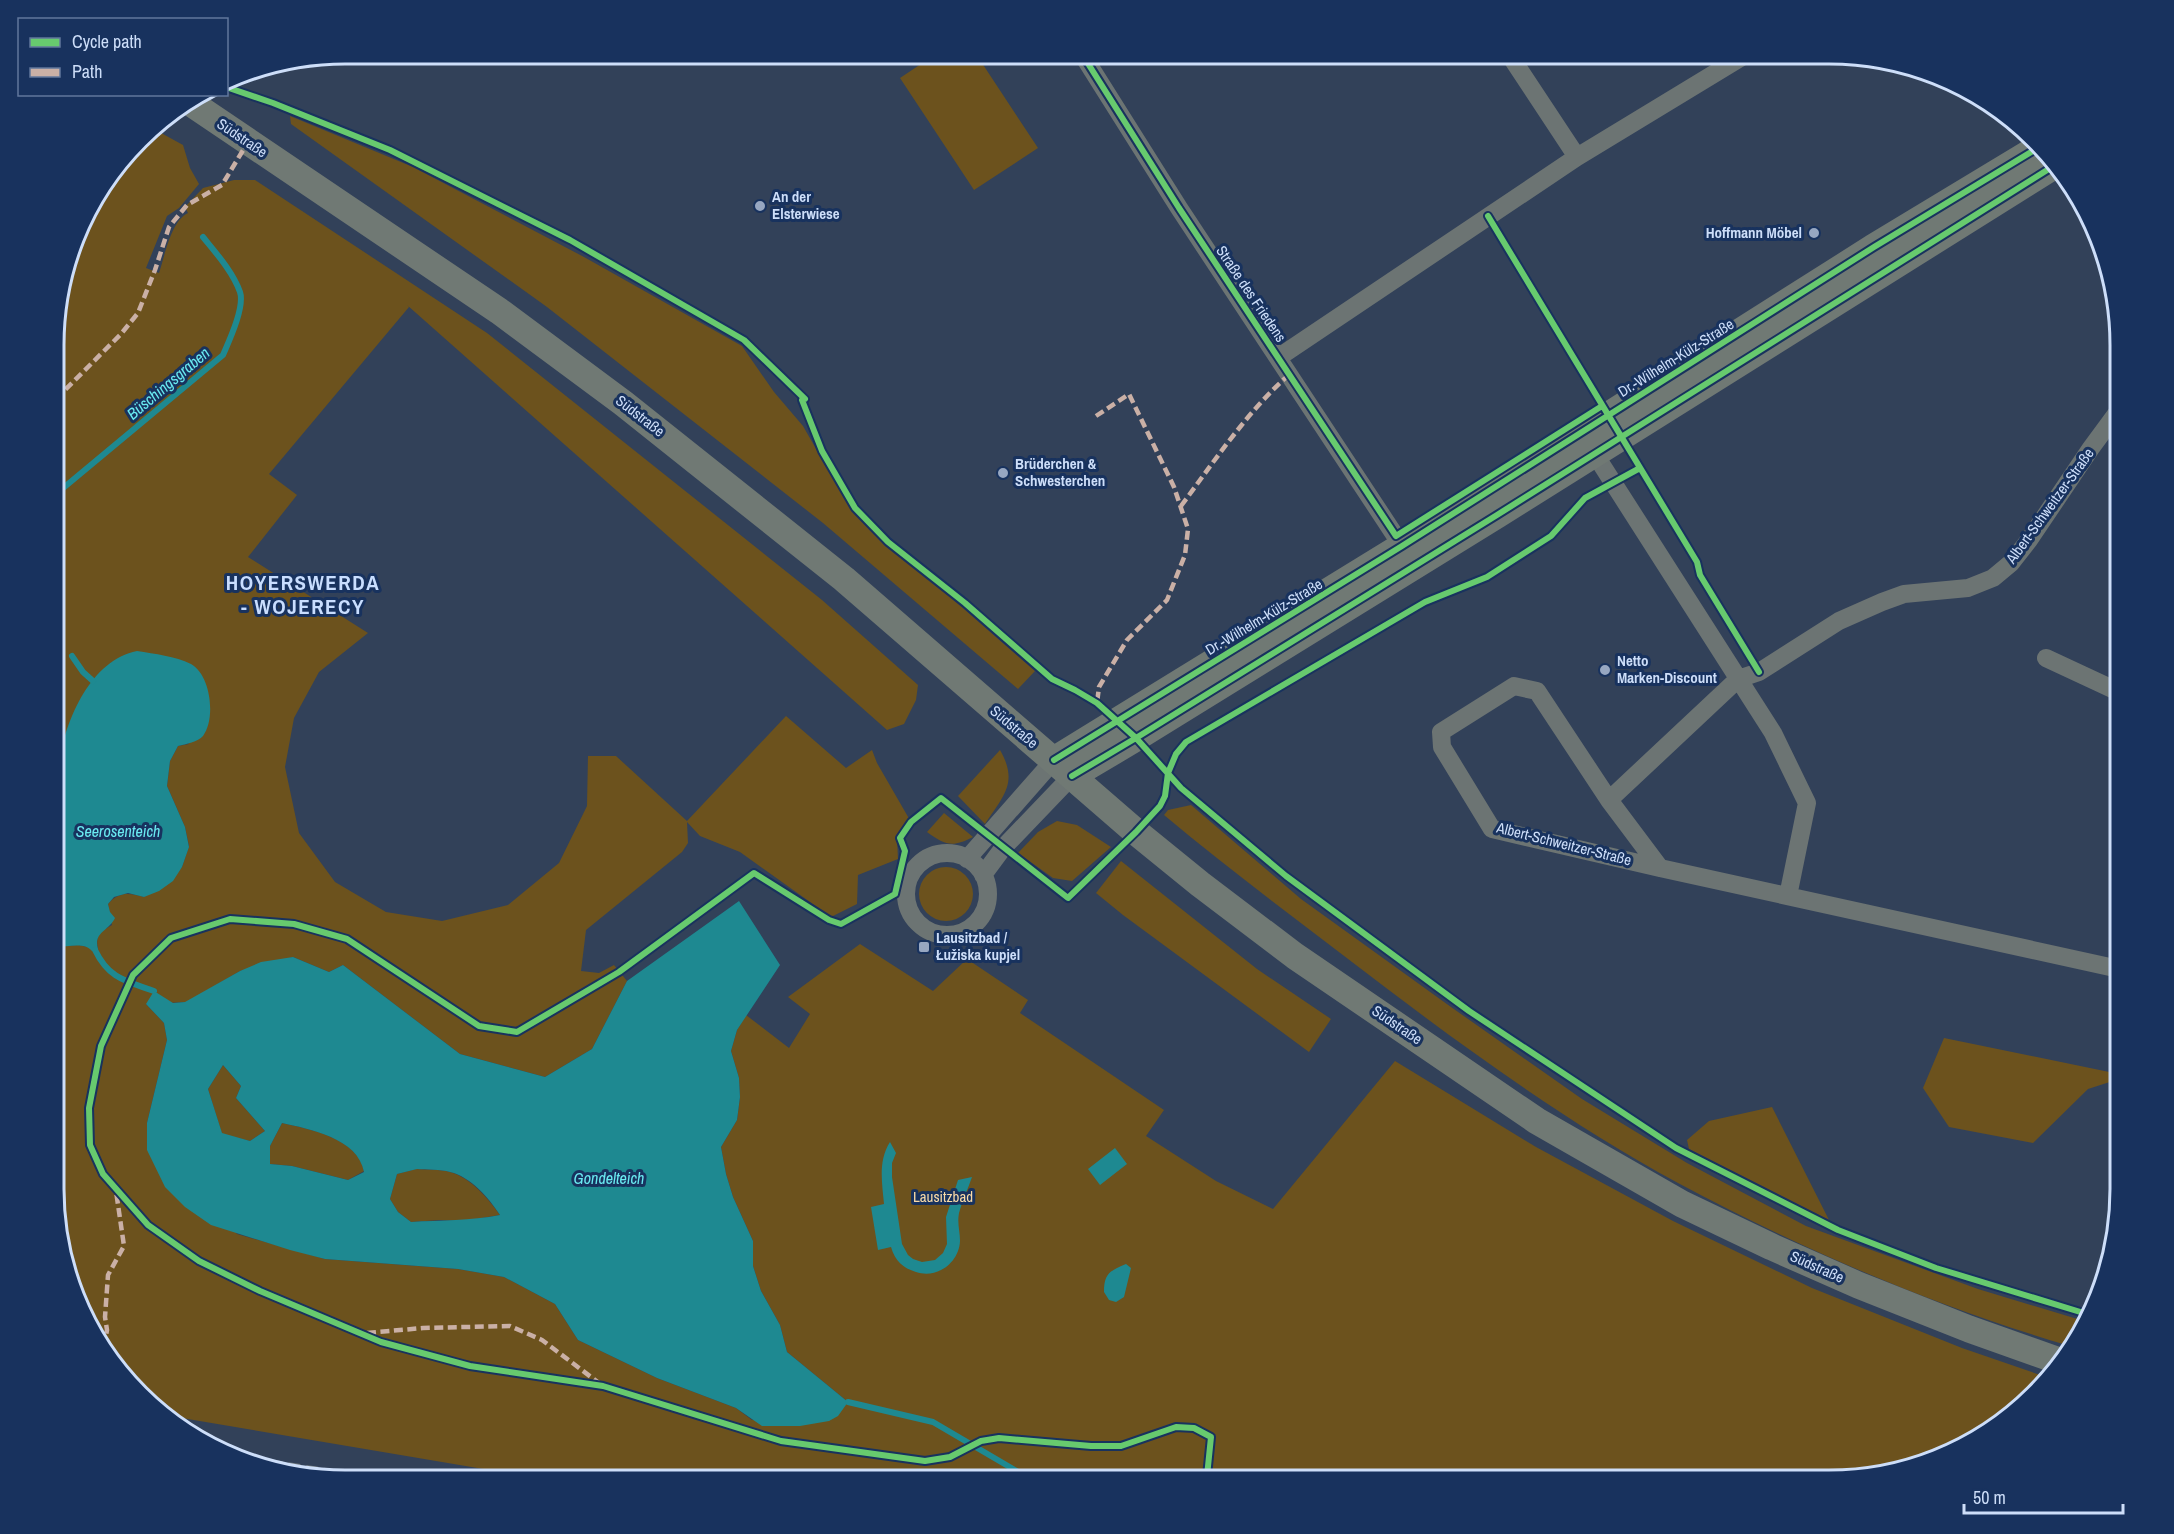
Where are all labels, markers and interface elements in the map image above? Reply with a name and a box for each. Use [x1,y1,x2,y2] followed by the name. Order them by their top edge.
[18,18,228,96] legend
[72,29,142,54] text: Cycle path
[72,59,102,84] text: Path
[213,113,272,162] street label: Südstraße
[772,186,840,224] place label: An der Elsterwiese
[753,199,767,213] marker: An der Elsterwiese
[1706,222,1802,243] place label: Hoffmann Möbel
[1807,226,1821,240] marker: Hoffmann Möbel
[1211,241,1291,346] street label: Straße des Friedens
[1614,313,1738,402] street label: Dr.-Wilhelm-Külz-Straße
[122,342,214,424] water label: Büschingsgraben
[611,390,669,441] street label: Südstraße
[2000,444,2099,569] street label: Albert-Schweitzer-Straße
[1015,453,1105,491] place label: Brüderchen & Schwesterchen
[996,466,1010,480] marker: Brüderchen & Schwesterchen
[226,568,380,621] district label: HOYERSWERDA - WOJERECY
[1201,573,1326,660] street label: Dr.-Wilhelm-Külz-Straße
[1617,650,1717,688] place label: Netto Marken-Discount
[1598,663,1612,677] marker: Netto Marken-Discount
[986,700,1043,753] street label: Südstraße
[1494,816,1634,870] street label: Albert-Schweitzer-Straße
[76,820,160,842] water label: Seerosenteich
[936,927,1020,965] place label: Lausitzbad / Łužiska kupjel
[917,940,931,954] marker: Lausitzbad / Łužiska kupjel
[1368,1000,1427,1049] street label: Südstraße
[574,1167,644,1189] water label: Gondelteich
[913,1186,973,1207] park label: Lausitzbad
[1787,1245,1848,1288] street label: Südstraße
[1964,1477,2123,1515] scale bar
[1973,1485,2006,1510] text: 50 m

